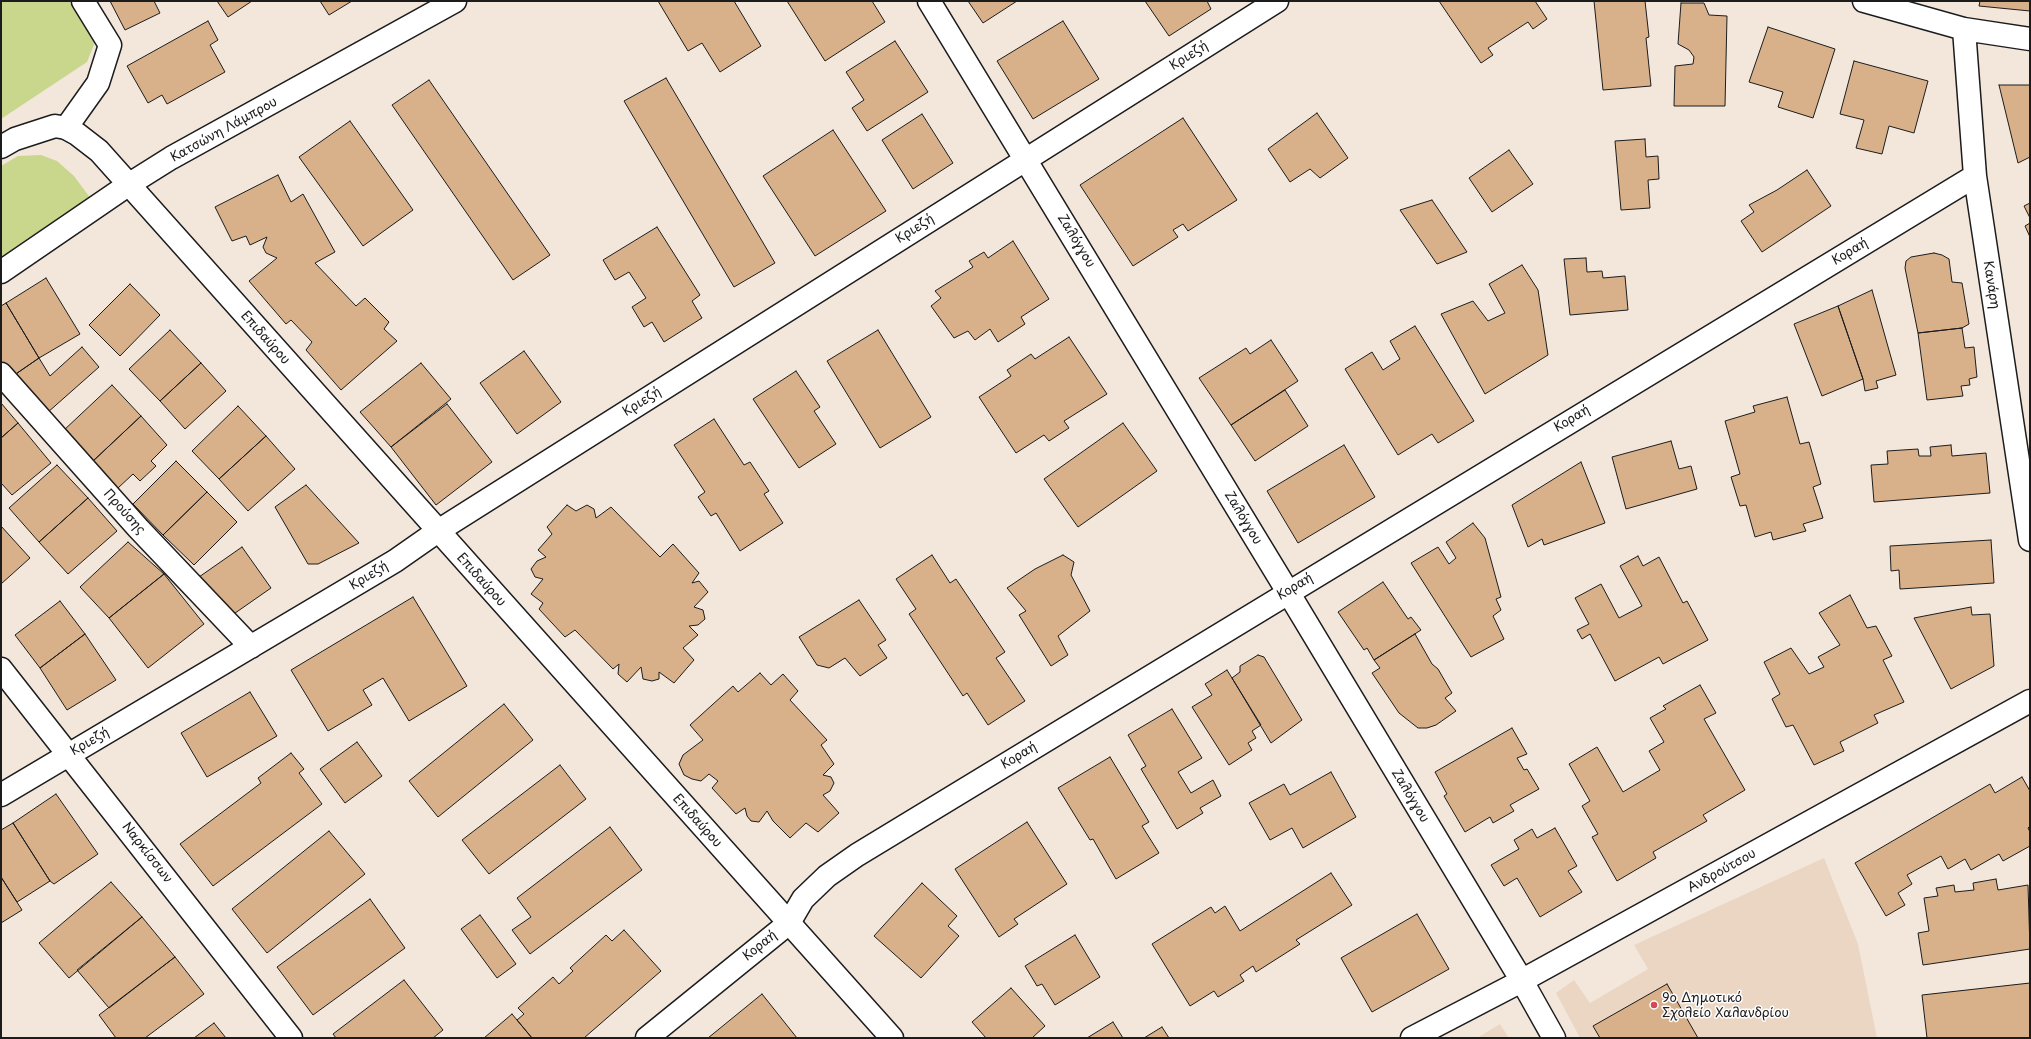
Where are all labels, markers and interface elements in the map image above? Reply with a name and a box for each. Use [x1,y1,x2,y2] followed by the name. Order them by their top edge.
[1167,38,1211,74] street label: Κριεζή
[168,94,280,166] street label: Κατσώνη Λάμπρου
[893,211,937,247] street label: Κριεζή
[1054,211,1098,271] street label: Ζαλόγγου
[1829,235,1871,269] street label: Κοραή
[1979,260,2003,310] street label: Κανάρη
[237,308,293,368] street label: Επιδαύρου
[620,384,664,420] street label: Κριεζή
[1551,402,1593,436] street label: Κοραή
[100,486,148,538] street label: Προύσης
[1221,488,1265,548] street label: Ζαλόγγου
[453,550,509,610] street label: Επιδαύρου
[347,558,391,594] street label: Κριεζή
[1274,570,1316,604] street label: Κοραή
[68,725,112,759] street label: Κριεζή
[998,739,1040,773] street label: Κοραή
[1388,766,1432,826] street label: Ζαλόγγου
[669,791,725,851] street label: Επιδαύρου
[118,819,176,887] street label: Ναρκίσσων
[1685,846,1759,896] street label: Ανδρούτσου
[740,928,780,964] street label: Κοραή
[1662,990,1789,1021] place label: 9ο Δημοτικό Σχολείο Χαλανδρίου
[1649,1000,1659,1010] marker: 9ο Δημοτικό Σχολείο Χαλανδρίου

